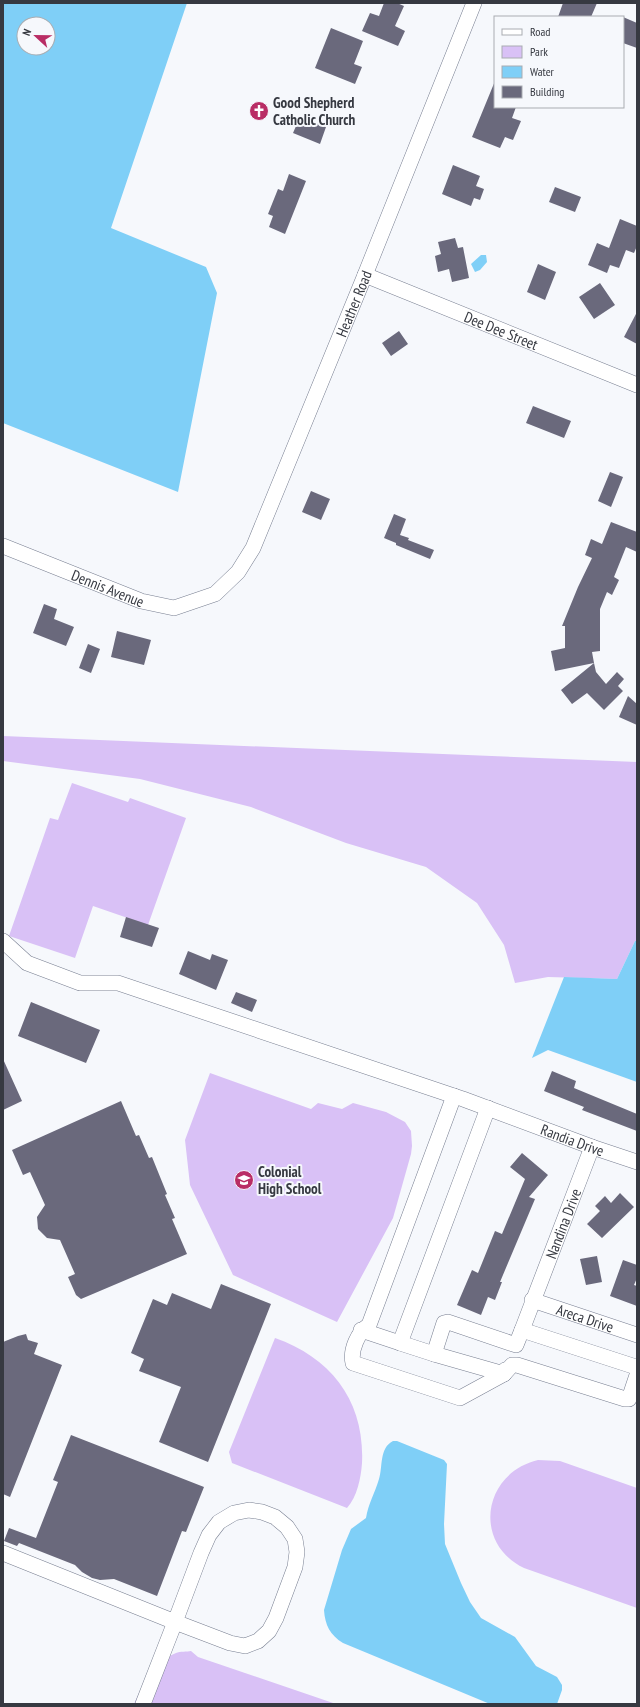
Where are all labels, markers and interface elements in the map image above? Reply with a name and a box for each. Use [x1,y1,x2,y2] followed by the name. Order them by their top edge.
[16,16,56,56] north arrow
[494,16,624,108] legend
[530,24,550,39] text: Road
[19,27,34,38] text: N
[530,44,548,59] text: Park
[530,64,555,79] text: Water
[530,84,565,99] text: Building
[273,93,355,129] place label: Good Shepherd Catholic Church
[248,100,270,122] church icon: Good Shepherd Catholic Church
[331,268,375,340] street label: Heather Road
[462,307,541,354] street label: Dee Dee Street
[69,565,147,611] street label: Dennis Avenue
[538,1119,607,1160] street label: Randia Drive
[258,1162,322,1198] place label: Colonial High School
[233,1169,255,1191] school or university icon: Colonial High School
[541,1186,585,1261] street label: Nandina Drive
[554,1299,616,1336] street label: Areca Drive

